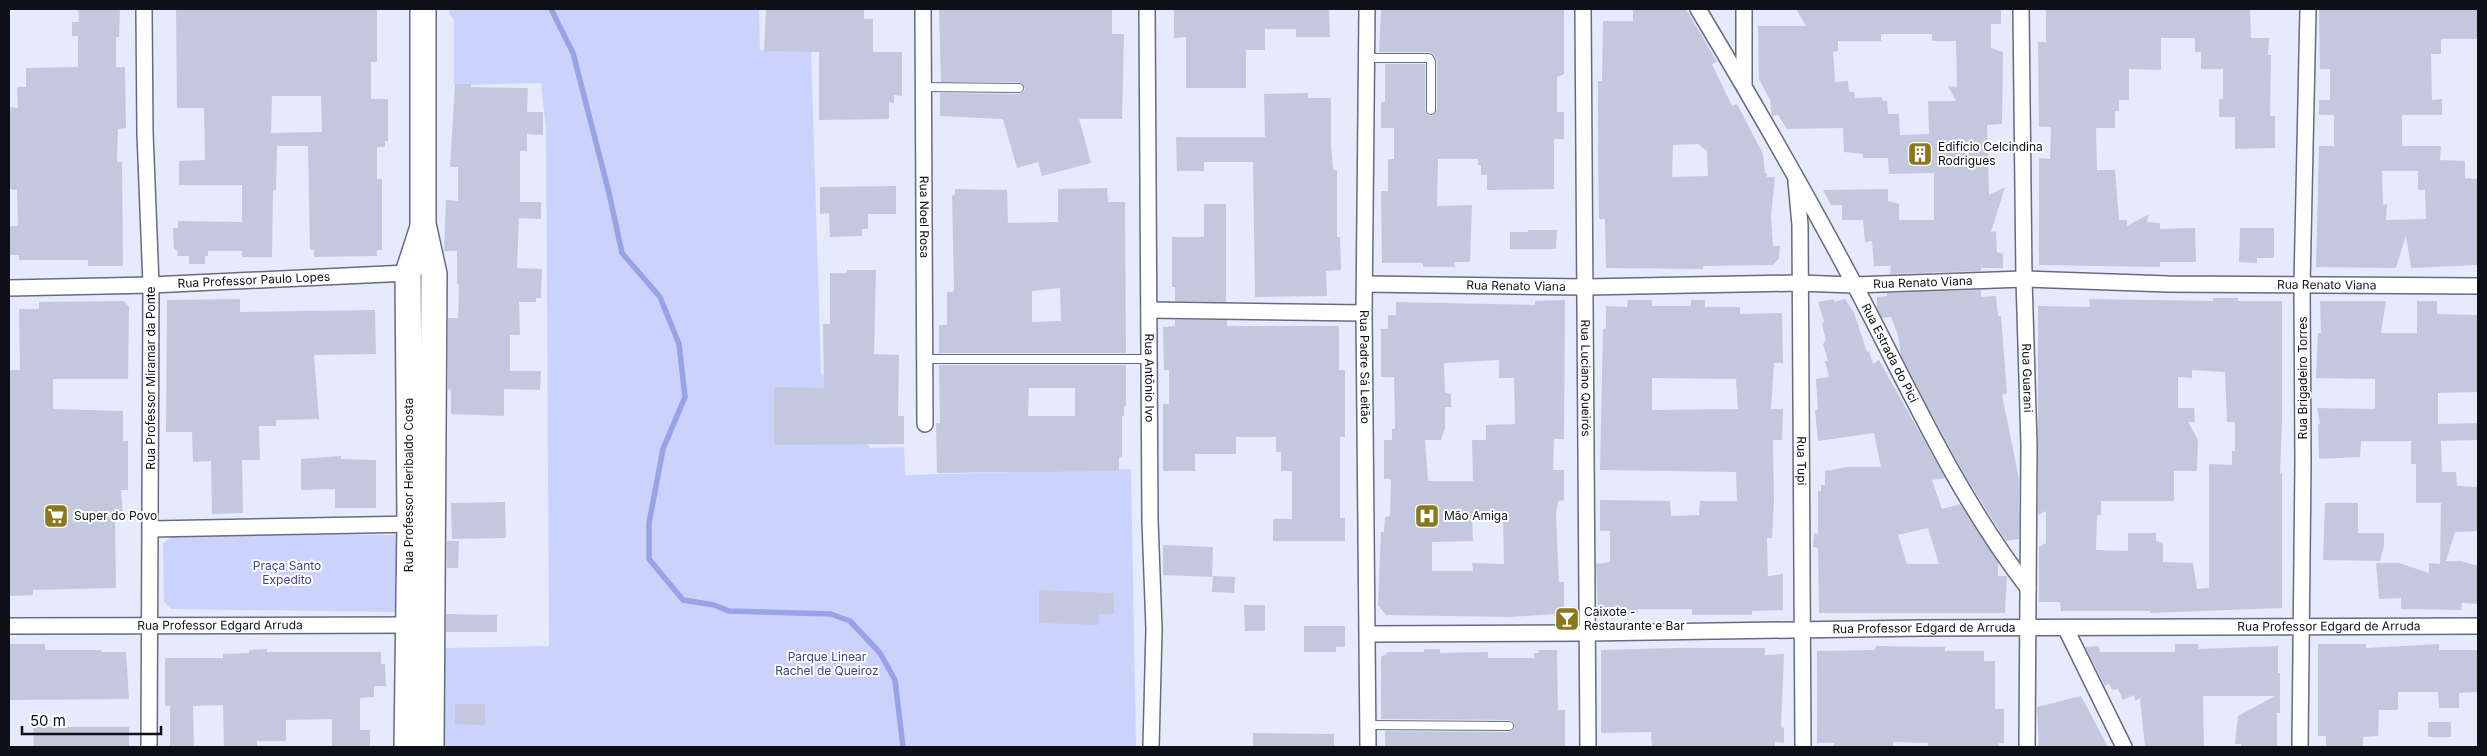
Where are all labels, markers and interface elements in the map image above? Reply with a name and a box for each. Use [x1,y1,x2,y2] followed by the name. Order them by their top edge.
[1938,139,2043,168] place label: Edifício Celcindina Rodrigues
[1907,141,1933,167] building icon: Edifício Celcindina Rodrigues
[917,176,932,258] street label: Rua Noel Rosa
[177,269,330,291] street label: Rua Professor Paulo Lopes
[1873,273,1973,291] street label: Rua Renato Viana
[1466,277,1566,294] street label: Rua Renato Viana
[2277,277,2377,292] street label: Rua Renato Viana
[143,286,158,470] street label: Rua Professor Miramar da Ponte
[1859,301,1922,405] street label: Rua Estrada do Pici
[1357,310,1373,424] street label: Rua Padre Sá Leitão
[2295,317,2310,440] street label: Rua Brigadeiro Torres
[1578,319,1594,437] street label: Rua Luciano Queirós
[1142,333,1157,423] street label: Rua Antônio Ivo
[2019,343,2036,413] street label: Rua Guarani
[401,398,416,572] street label: Rua Professor Heribaldo Costa
[1794,436,1809,486] street label: Rua Tupi
[43,503,69,529] supermarket icon: Super do Povo
[1414,503,1440,529] hospital icon: Mão Amiga
[74,508,157,523] place label: Super do Povo
[1444,508,1508,523] place label: Mão Amiga
[253,558,321,587] park label: Praça Santo Expedito
[1584,604,1685,633] place label: Caixote - Restaurante e Bar
[1554,606,1580,632] bar icon: Caixote - Restaurante e Bar
[137,617,303,633] street label: Rua Professor Edgard Arruda
[2237,618,2421,634] street label: Rua Professor Edgard de Arruda
[1832,620,2016,636] street label: Rua Professor Edgard de Arruda
[775,649,879,678] park label: Parque Linear Rachel de Queiroz
[22,704,161,736] scale bar
[30,711,66,730] text: 50 m

